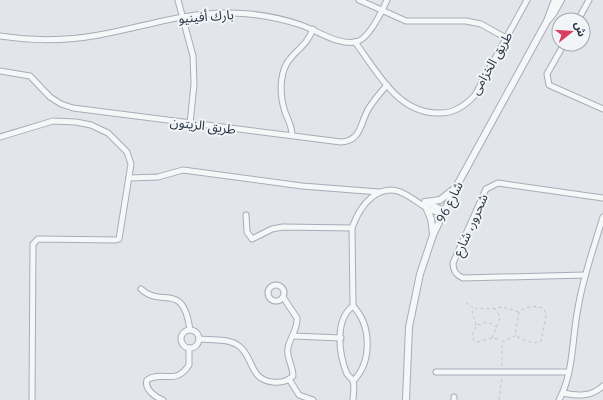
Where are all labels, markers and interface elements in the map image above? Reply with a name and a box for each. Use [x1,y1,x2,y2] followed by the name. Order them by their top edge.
[178,6,234,27] street label: بارك أفينيو
[551,12,591,52] north arrow
[572,20,589,38] text: ش
[467,28,516,98] street label: طريق الخزامى
[169,113,237,138] street label: طريق الزيتون
[432,179,469,227] street label: شارع 96
[449,191,494,260] street label: شحرور، شارع

